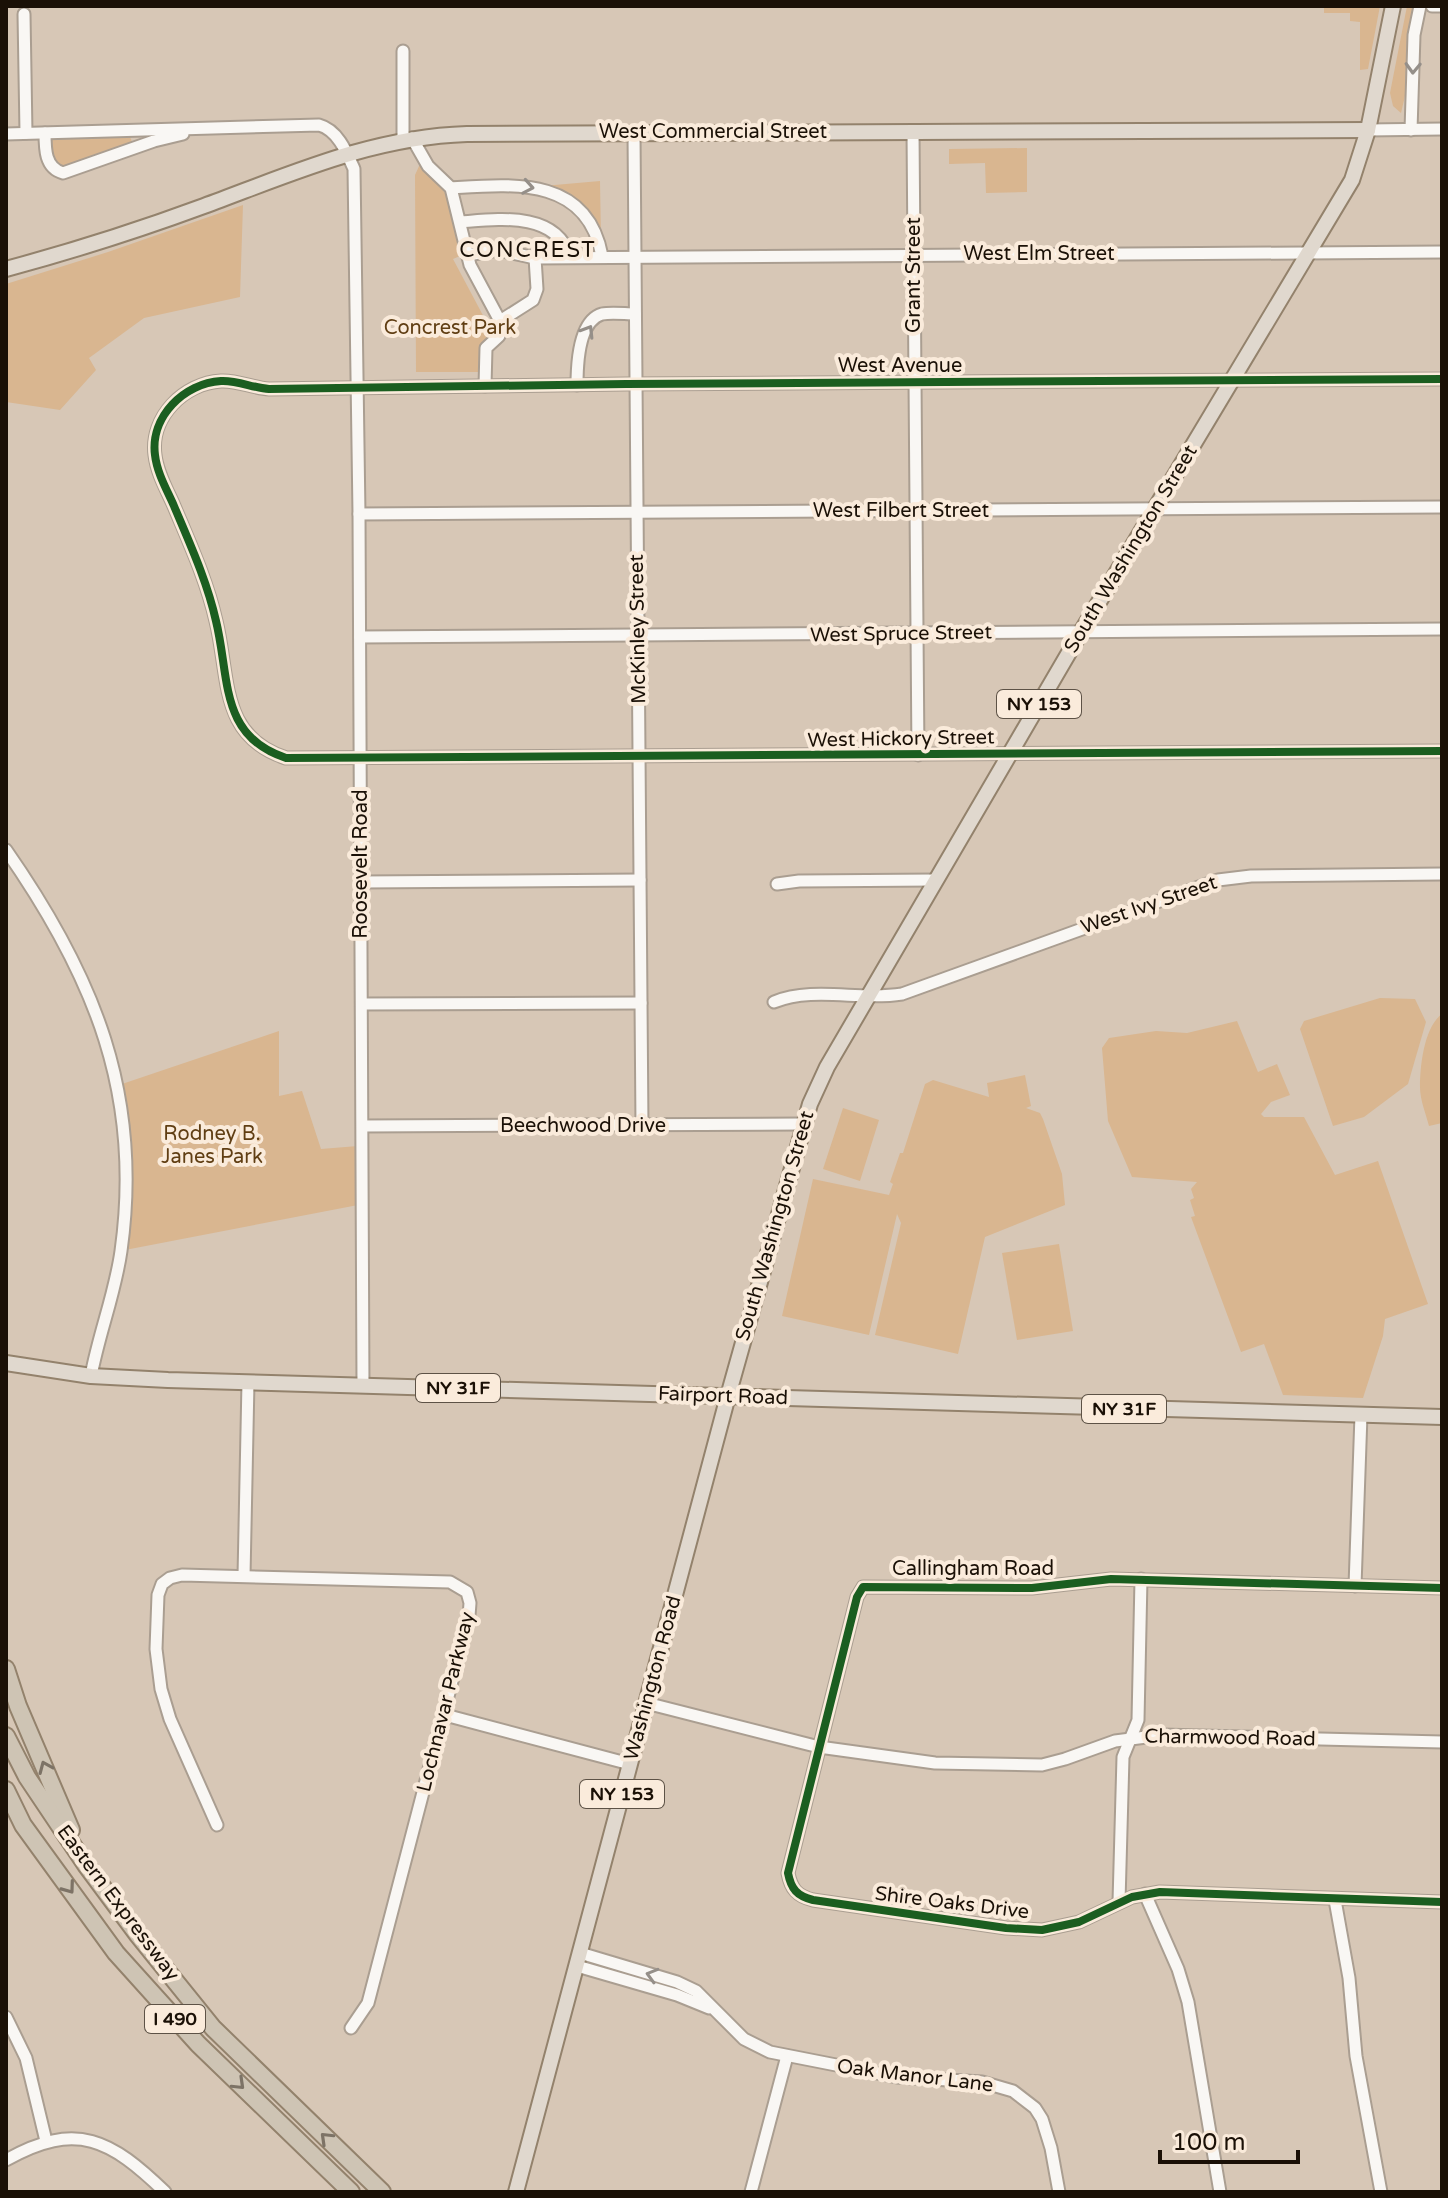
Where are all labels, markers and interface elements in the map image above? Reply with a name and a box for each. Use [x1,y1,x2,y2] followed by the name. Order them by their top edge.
[1404,62,1421,75] one-way arrow
[599,120,828,144] street label: West Commercial Street
[522,178,535,195] one-way arrow
[902,217,926,333] street label: Grant Street
[459,237,597,263] district label: CONCREST
[963,242,1115,266] street label: West Elm Street
[384,316,516,340] park label: Concrest Park
[578,325,593,340] one-way arrow
[838,354,962,378] street label: West Avenue
[1059,440,1203,657] street label: South Washington Street
[813,499,990,523] street label: West Filbert Street
[625,554,651,704] street label: McKinley Street
[810,620,992,648] street label: West Spruce Street
[997,690,1081,718] road number: NY 153
[807,725,995,753] street label: West Hickory Street
[349,789,373,939] street label: Roosevelt Road
[1078,870,1220,939] street label: West Ivy Street
[731,1108,819,1344] street label: South Washington Street
[500,1114,666,1138] street label: Beechwood Drive
[161,1122,263,1169] park label: Rodney B. Janes Park
[416,1374,500,1402] road number: NY 31F
[658,1382,788,1410] street label: Fairport Road
[1082,1395,1166,1423] road number: NY 31F
[892,1557,1054,1581] street label: Callingham Road
[619,1593,687,1763] street label: Washington Road
[412,1609,480,1794] street label: Lochnavar Parkway
[1144,1725,1316,1751] street label: Charmwood Road
[38,1761,54,1775] one-way arrow
[580,1780,664,1808] road number: NY 153
[52,1820,185,1986] street label: Eastern Expressway
[59,1879,73,1894] one-way arrow
[873,1882,1031,1924] street label: Shire Oaks Drive
[646,1968,660,1984] one-way arrow
[145,2005,205,2033] road number: I 490
[835,2054,995,2098] street label: Oak Manor Lane
[230,2074,244,2089] one-way arrow
[1160,2114,1298,2164] scale bar
[1172,2128,1246,2157] text: 100 m
[321,2132,335,2147] one-way arrow

